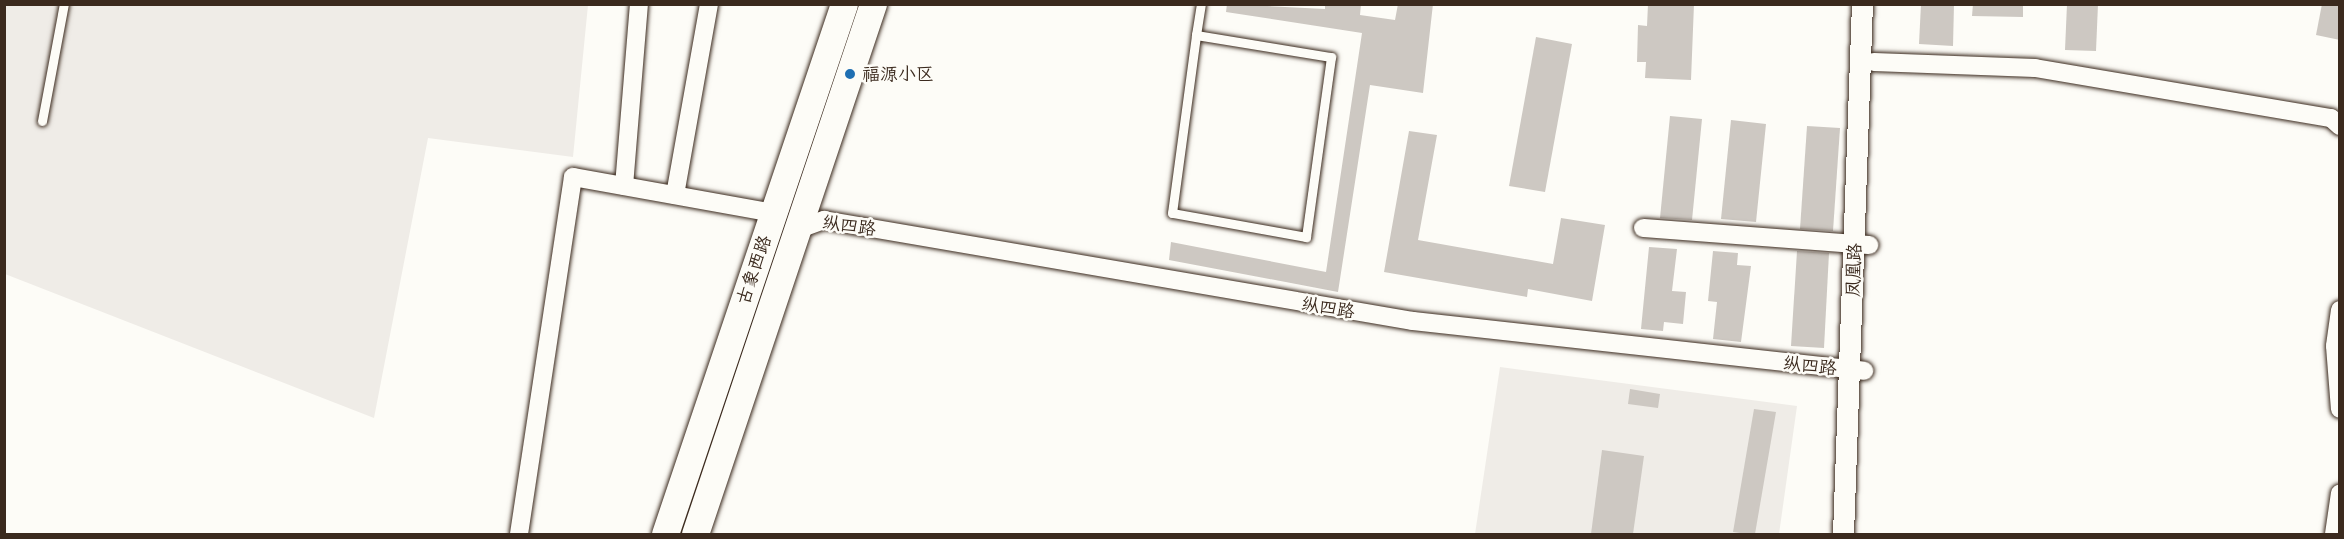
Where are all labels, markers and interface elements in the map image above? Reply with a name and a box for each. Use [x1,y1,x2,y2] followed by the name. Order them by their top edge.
[862,63,934,85] place label: 福源小区
[843,67,857,81] marker: 福源小区
[821,212,877,240] street label: 纵四路
[732,232,776,308] street label: 古象西路
[1842,243,1866,297] street label: 凤凰路
[1300,293,1356,323] street label: 纵四路
[1782,352,1838,380] street label: 纵四路

